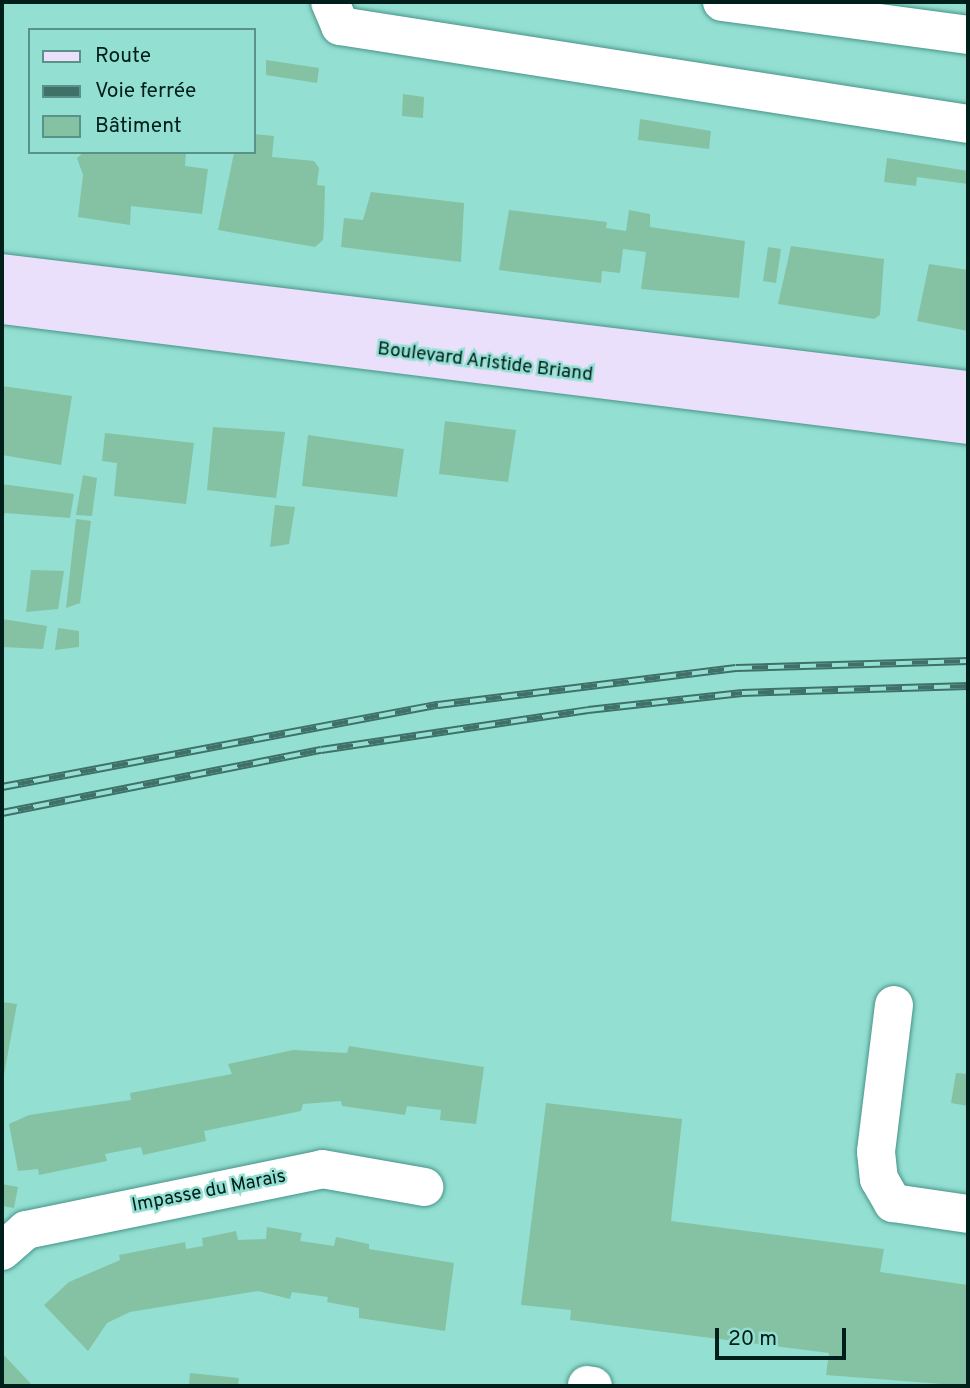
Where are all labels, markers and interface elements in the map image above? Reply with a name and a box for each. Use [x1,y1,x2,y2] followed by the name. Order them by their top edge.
[28,28,256,154] legend
[95,43,151,70] text: Route
[95,78,196,105] text: Voie ferrée
[95,113,182,140] text: Bâtiment
[376,338,594,388] street label: Boulevard Aristide Briand
[130,1166,288,1218] street label: Impasse du Marais
[718,1314,849,1358] scale bar
[728,1326,777,1353] text: 20 m

